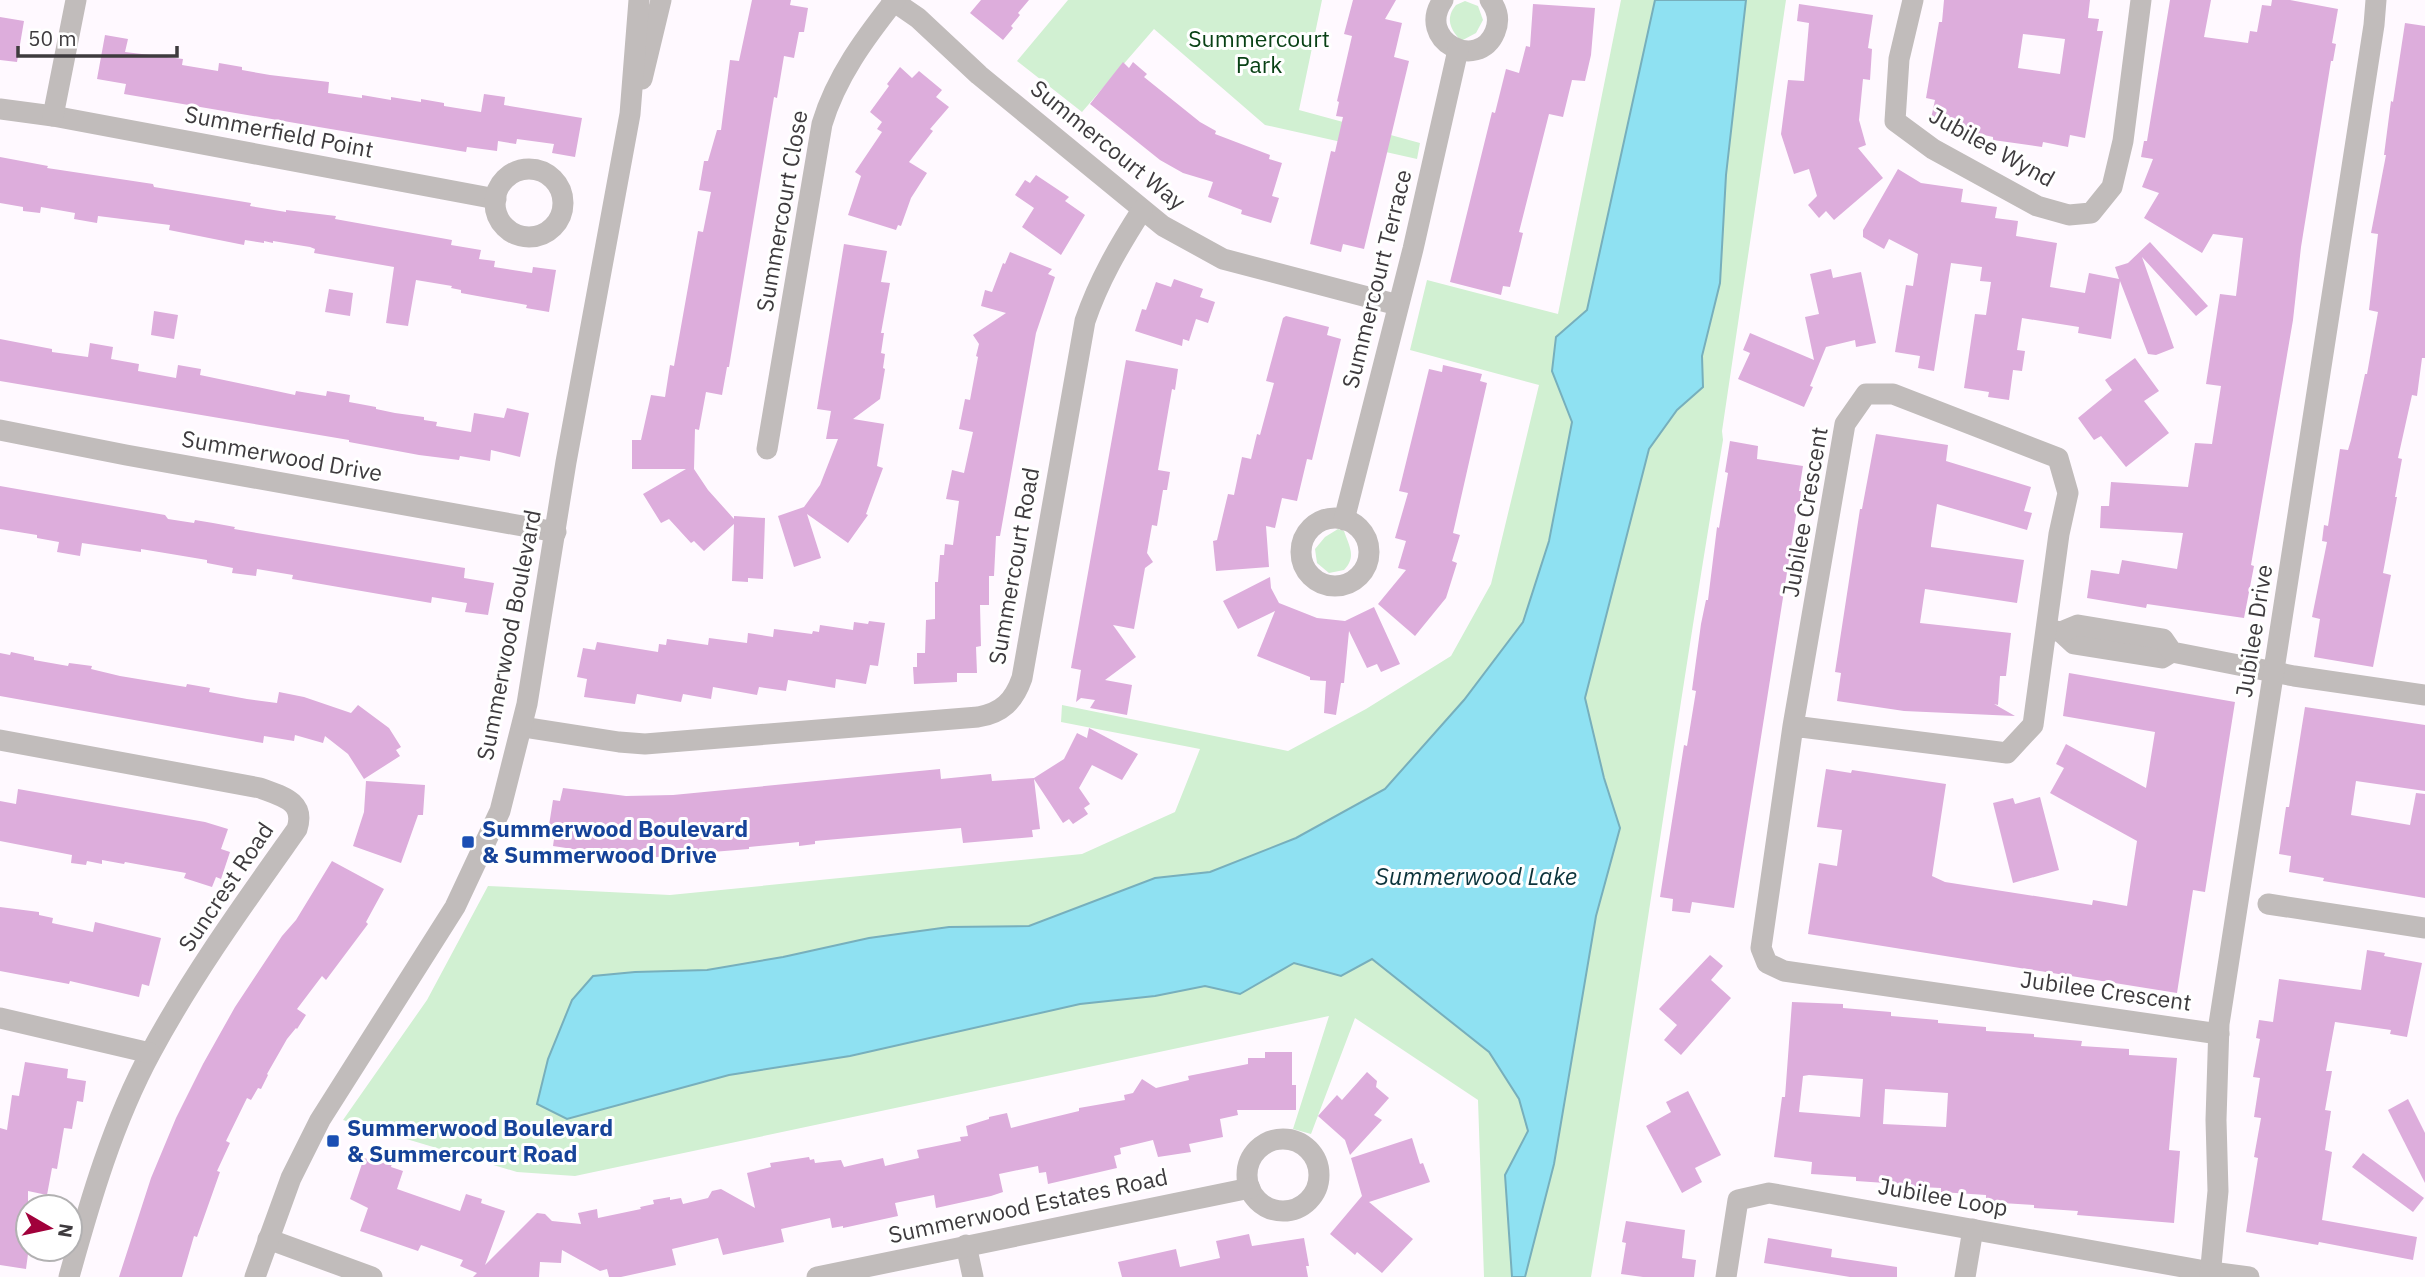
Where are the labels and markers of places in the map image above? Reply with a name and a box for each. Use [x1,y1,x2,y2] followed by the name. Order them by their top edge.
[482,813,748,869] place label: Summerwood Boulevard & Summerwood Drive
[460,834,476,850] marker: Summerwood Boulevard & Summerwood Drive
[347,1112,613,1168] place label: Summerwood Boulevard & Summercourt Road
[325,1133,341,1149] marker: Summerwood Boulevard & Summercourt Road

